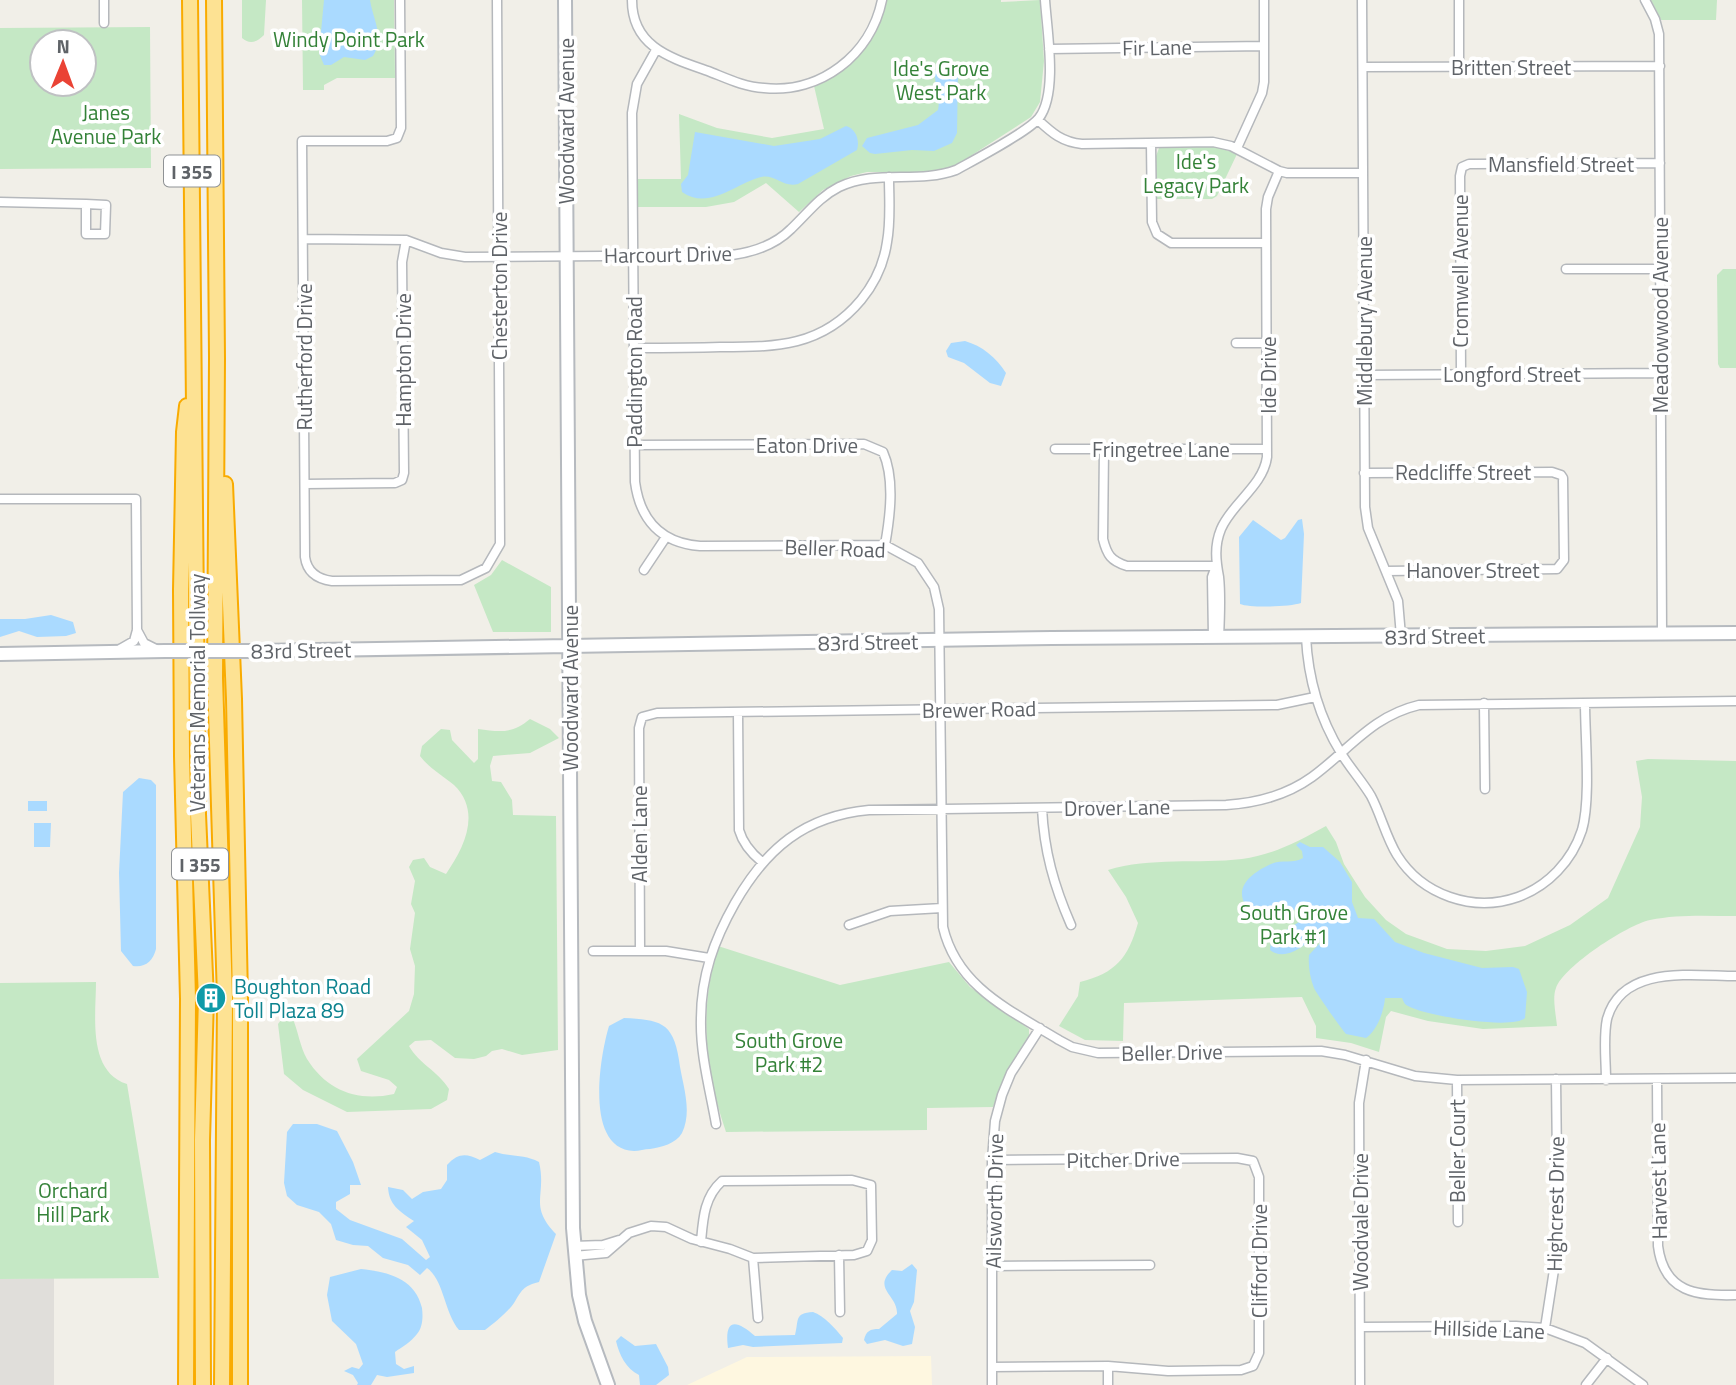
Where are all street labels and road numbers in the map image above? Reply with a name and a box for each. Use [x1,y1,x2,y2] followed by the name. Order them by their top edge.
[1122,30,1192,64] street label: Fir Lane
[550,38,582,204] street label: Woodward Avenue
[1451,51,1572,83] street label: Britten Street
[1488,148,1635,180] street label: Mansfield Street
[164,155,220,186] road number: I 355
[1444,194,1476,348] street label: Cromwell Avenue
[483,212,515,360] street label: Chesterton Drive
[1644,217,1676,413] street label: Meadowwood Avenue
[1348,236,1380,406] street label: Middlebury Avenue
[604,237,732,271] street label: Harcourt Drive
[288,283,320,431] street label: Rutherford Drive
[387,293,419,427] street label: Hampton Drive
[618,296,650,448] street label: Paddington Road
[1252,336,1284,414] street label: Ide Drive
[1443,358,1582,390] street label: Longford Street
[756,429,858,461] street label: Eaton Drive
[1092,433,1230,465] street label: Fringetree Lane
[1395,456,1532,488] street label: Redcliffe Street
[784,530,886,566] street label: Beller Road
[1406,554,1540,586] street label: Hanover Street
[181,574,213,812] street label: Veterans Memorial Tollway
[554,605,586,771] street label: Woodward Avenue
[1385,619,1486,653] street label: 83rd Street
[818,625,919,659] street label: 83rd Street
[251,633,352,667] street label: 83rd Street
[922,692,1036,726] street label: Brewer Road
[623,785,655,883] street label: Alden Lane
[1064,790,1170,824] street label: Drover Lane
[172,848,228,880] road number: I 355
[1121,1035,1223,1069] street label: Beller Drive
[1441,1098,1473,1203] street label: Beller Court
[1641,1122,1675,1240] street label: Harvest Lane
[977,1133,1011,1269] street label: Ailsworth Drive
[1538,1136,1572,1272] street label: Highcrest Drive
[1066,1142,1180,1176] street label: Pitcher Drive
[1344,1153,1376,1291] street label: Woodvale Drive
[1243,1204,1275,1318] street label: Clifford Drive
[1433,1311,1545,1347] street label: Hillside Lane

